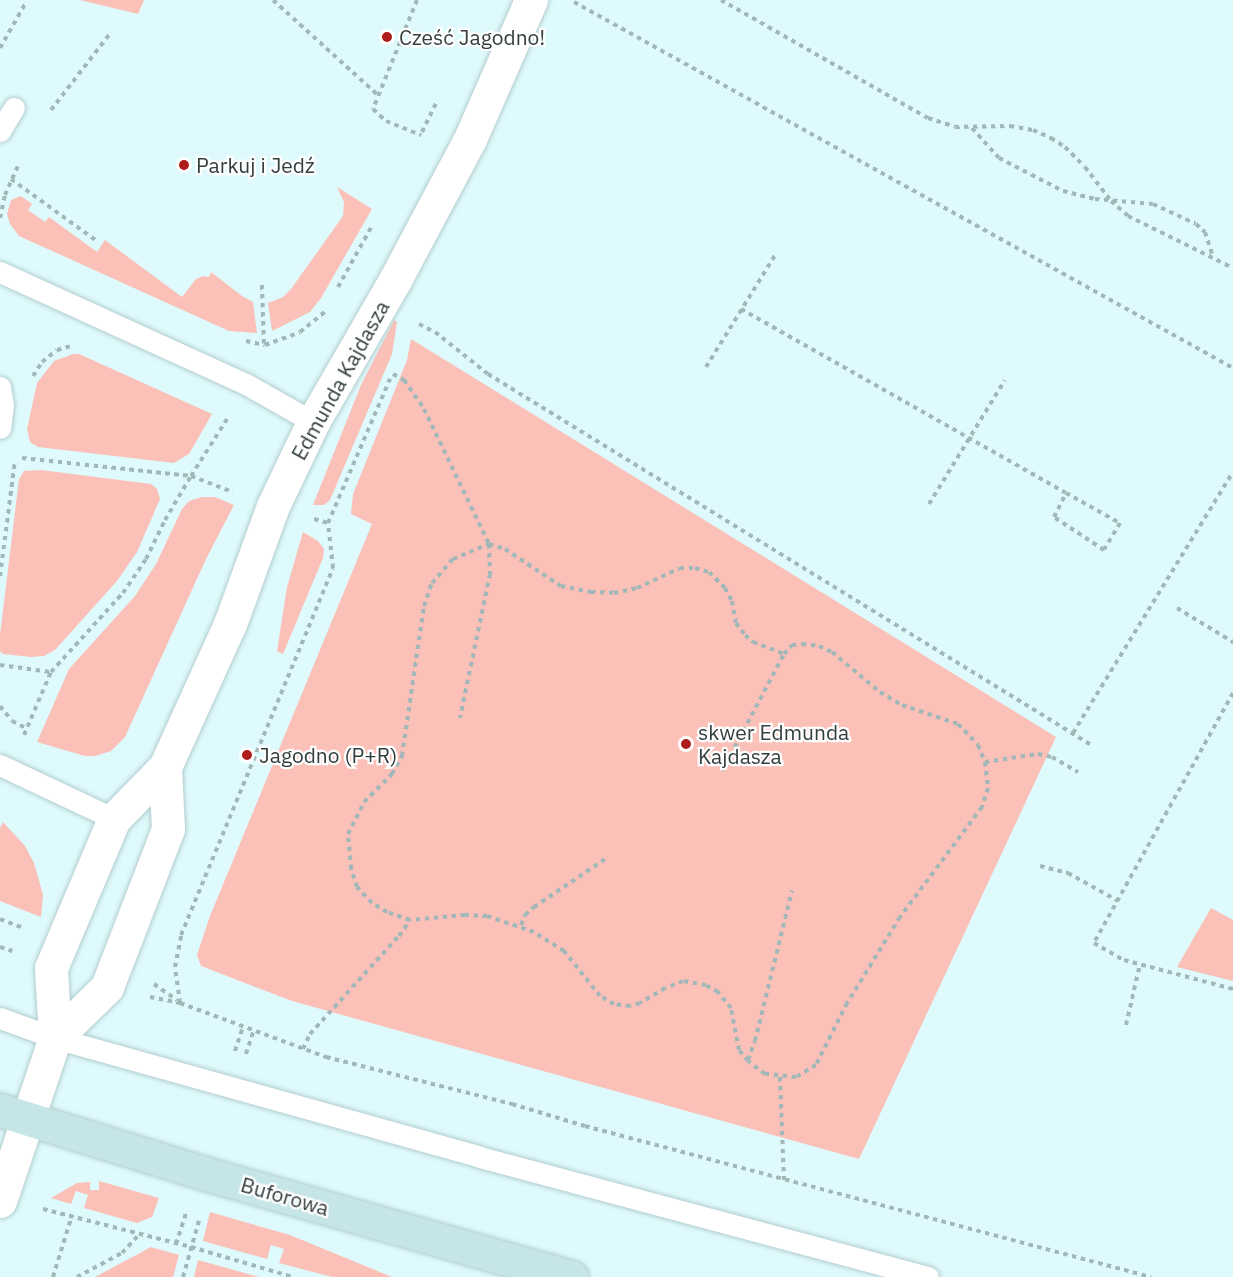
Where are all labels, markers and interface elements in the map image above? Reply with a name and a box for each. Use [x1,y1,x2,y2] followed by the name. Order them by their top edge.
[399,24,545,50] place label: Cześć Jagodno!
[380,30,394,44] marker: Cześć Jagodno!
[196,152,315,178] place label: Parkuj i Jedź
[177,158,191,172] marker: Parkuj i Jedź
[286,296,394,464] street label: Edmunda Kajdasza
[698,719,849,769] place label: skwer Edmunda Kajdasza
[679,737,693,751] marker: skwer Edmunda Kajdasza
[259,742,397,768] place label: Jagodno (P+R)
[240,748,254,762] marker: Jagodno (P+R)
[238,1171,332,1221] street label: Buforowa

